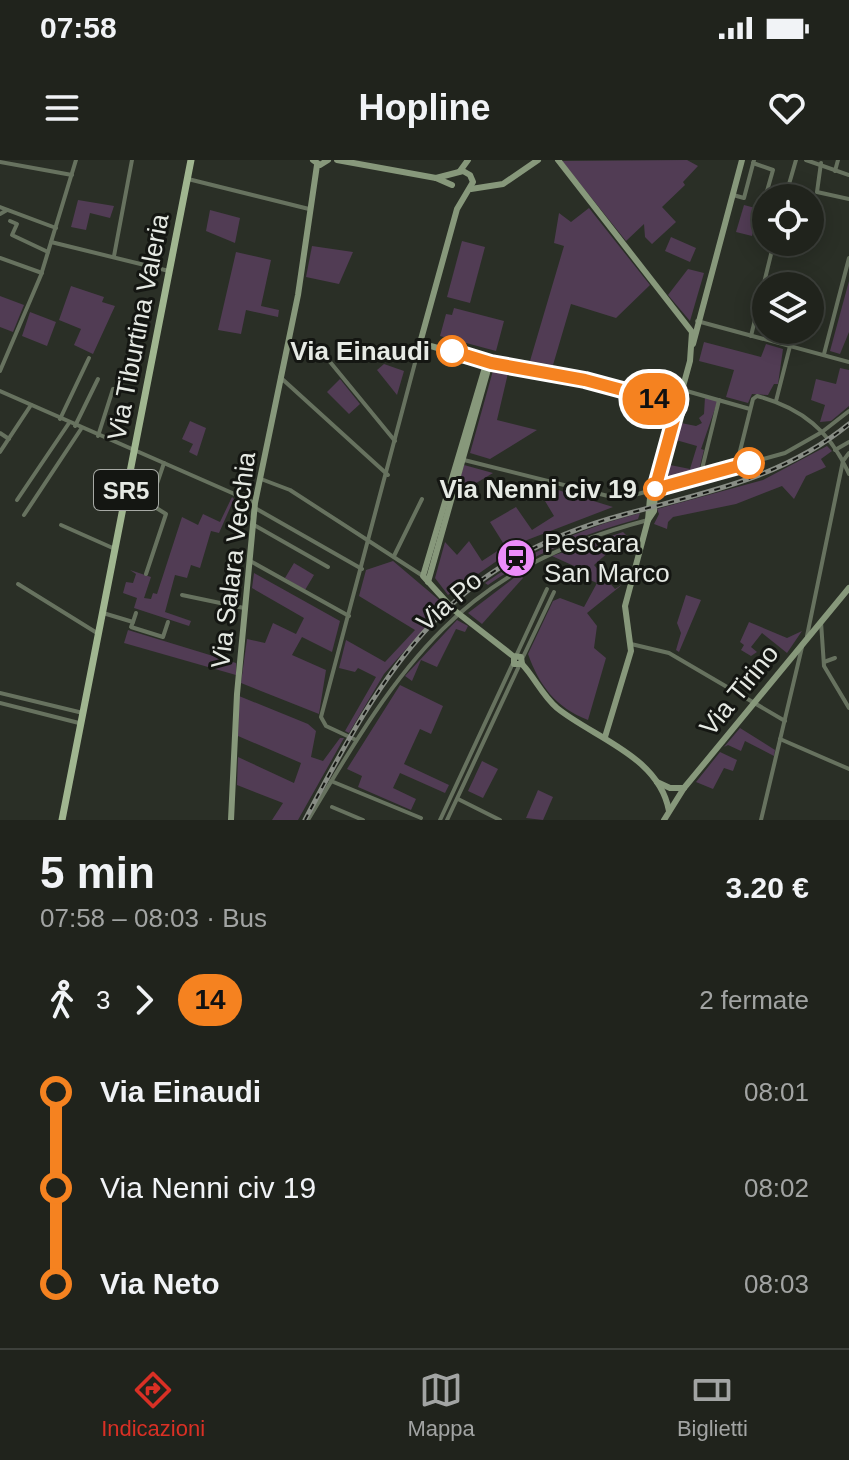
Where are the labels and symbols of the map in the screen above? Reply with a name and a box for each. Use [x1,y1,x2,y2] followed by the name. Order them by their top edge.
[101,211,175,443] street label: Via Tiburtina Valeria
[290,336,430,366] place label: Via Einaudi
[437,336,467,366] marker: Via Einaudi
[618,373,690,425] line badge: 14
[734,448,764,478] unlabelled marker
[205,450,261,670] street label: Via Salara Vecchia
[94,470,158,510] road number: SR5
[439,474,637,504] place label: Via Nenni civ 19
[644,478,666,500] marker: Via Nenni civ 19
[544,528,670,588] place label: Pescara San Marco
[495,537,537,579] station icon: Pescara San Marco
[410,565,488,637] street label: Via Po
[693,639,785,741] street label: Via Tirino

